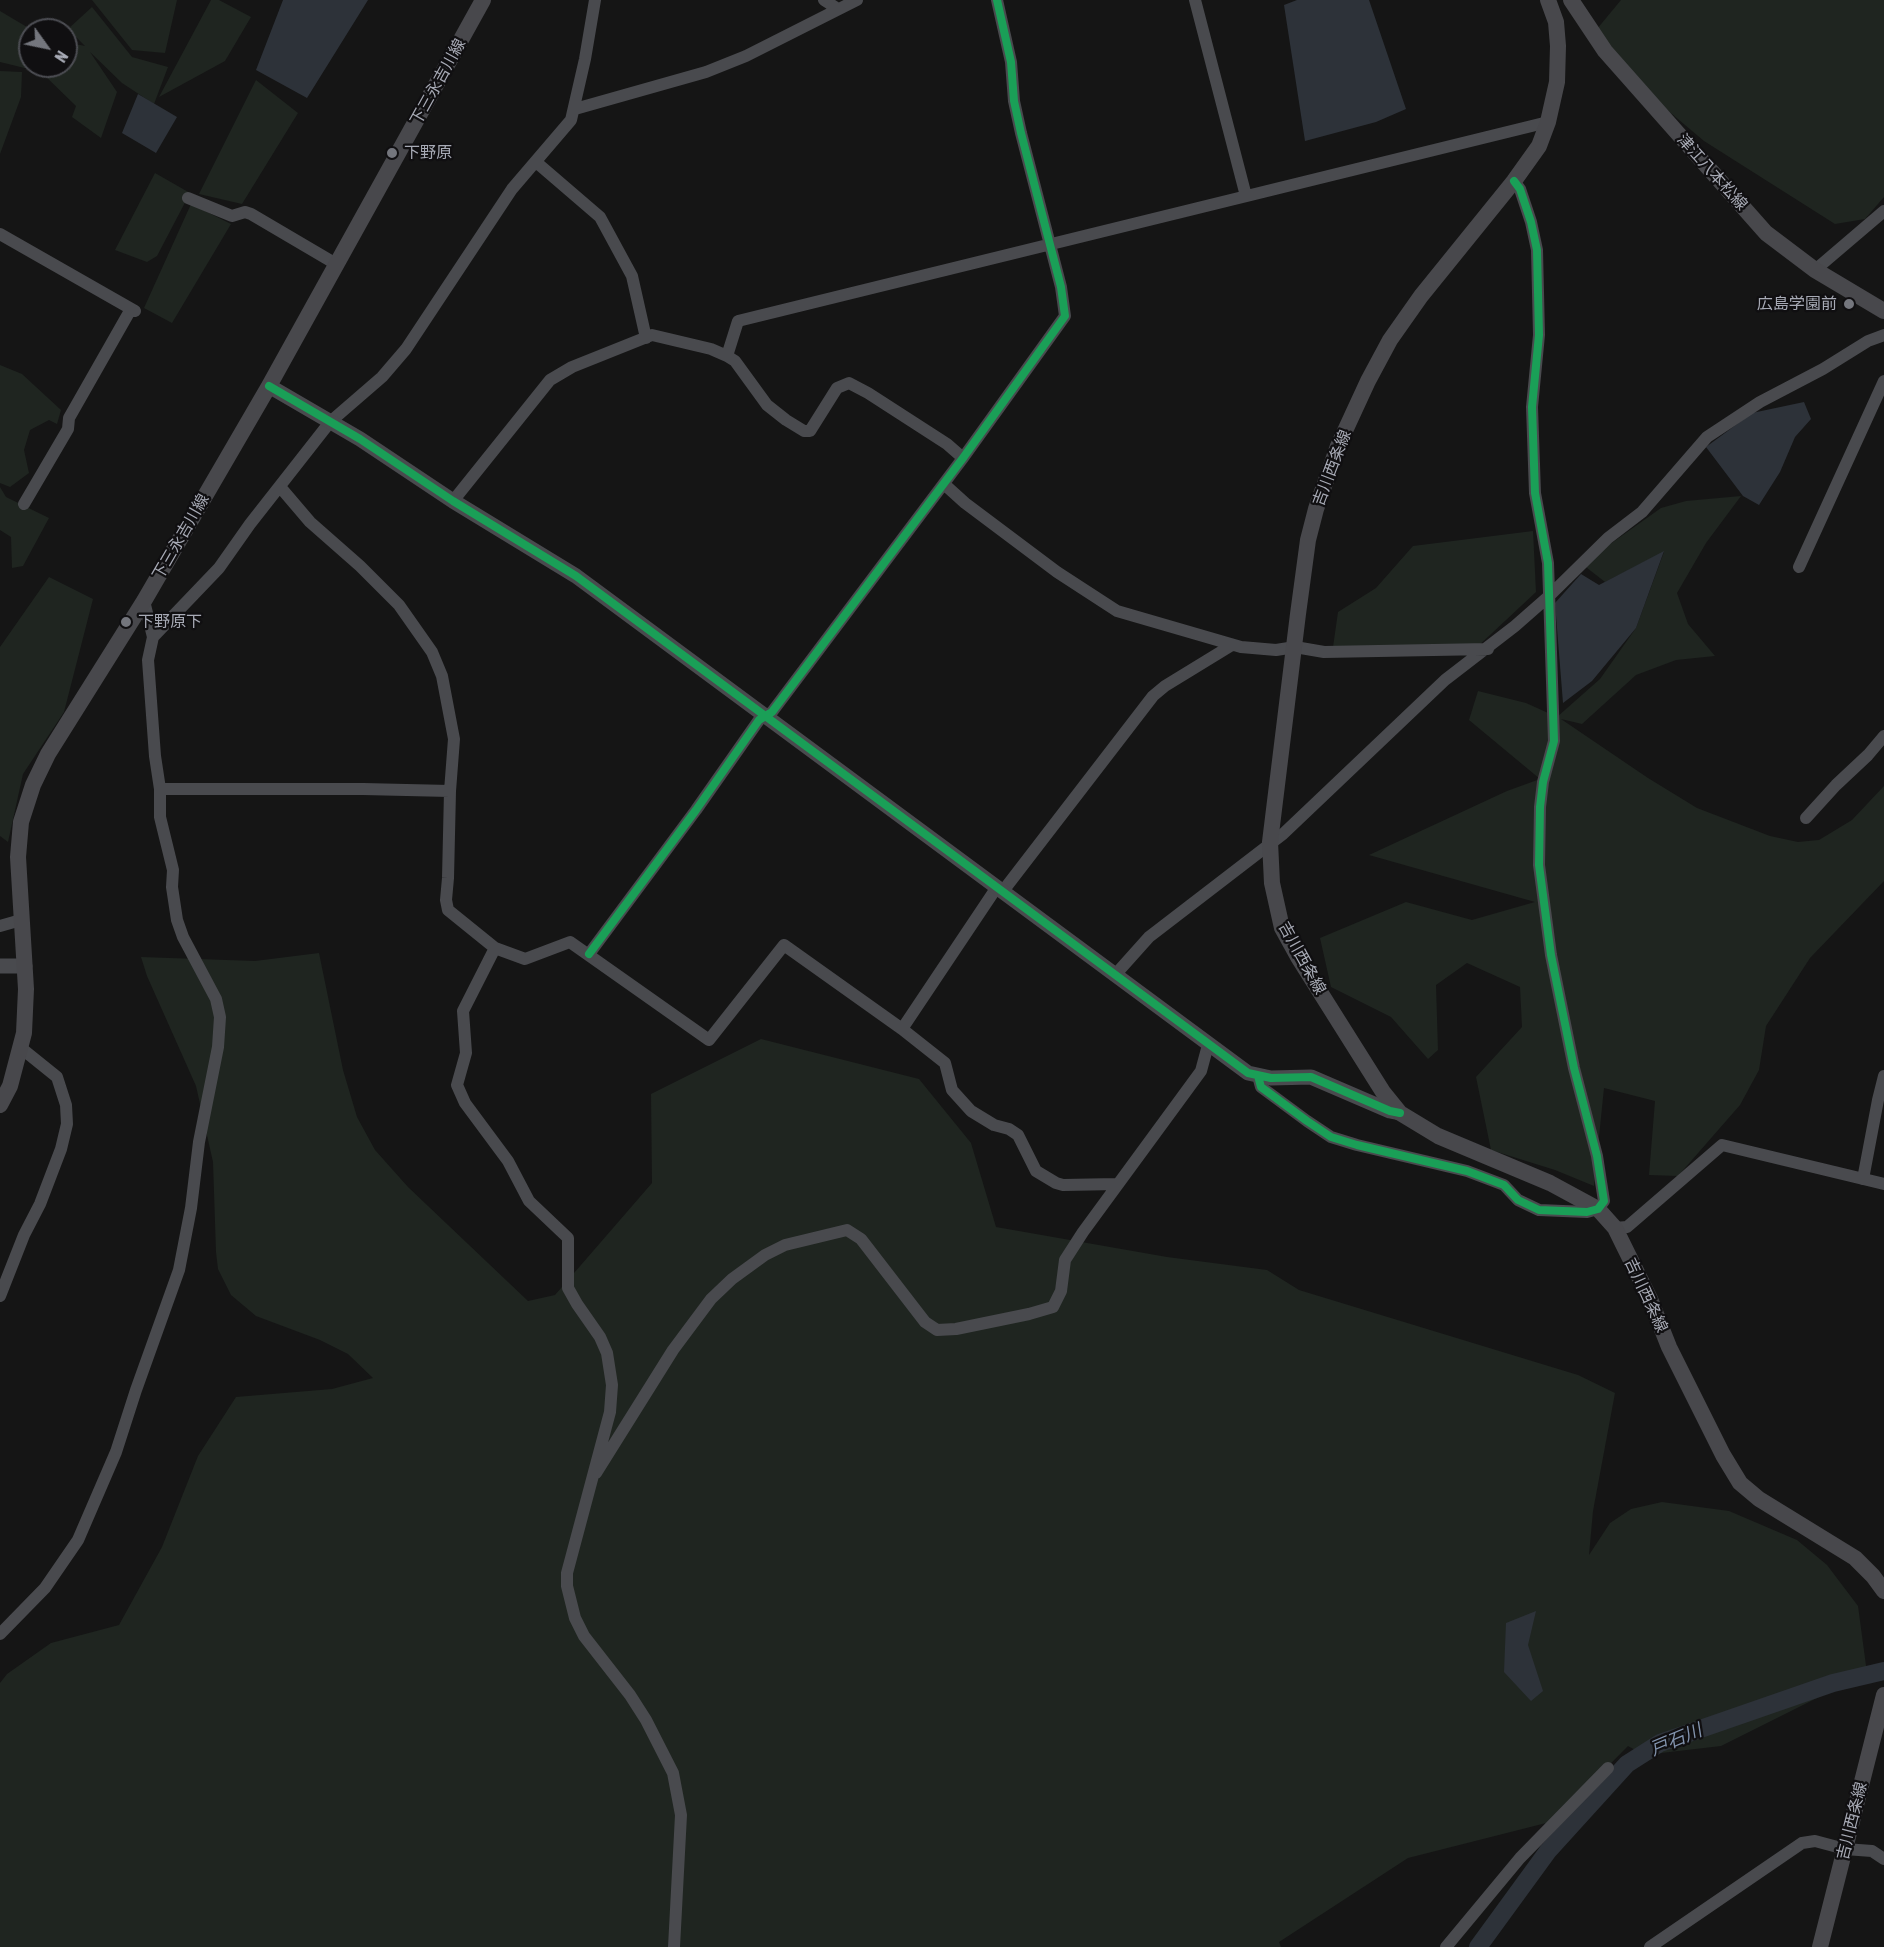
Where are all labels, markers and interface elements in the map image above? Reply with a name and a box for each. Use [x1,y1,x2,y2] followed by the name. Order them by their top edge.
[18,18,78,78] north arrow
[406,35,470,129] street label: 下三永吉川線
[51,48,72,66] text: N
[1673,130,1751,214] street label: 津江八本松線
[404,143,452,163] place label: 下野原
[385,146,399,160] marker: 下野原
[1757,294,1837,314] place label: 広島学園前
[1842,297,1856,311] marker: 広島学園前
[1309,427,1355,509] street label: 吉川西条線
[149,491,213,583] street label: 下三永吉川線
[138,612,202,632] place label: 下野原下
[119,615,133,629] marker: 下野原下
[1274,918,1330,998] street label: 吉川西条線
[1620,1255,1672,1335] street label: 吉川西条線
[1647,1720,1705,1760] water label: 戸石川
[1833,1780,1871,1862] street label: 吉川西条線

